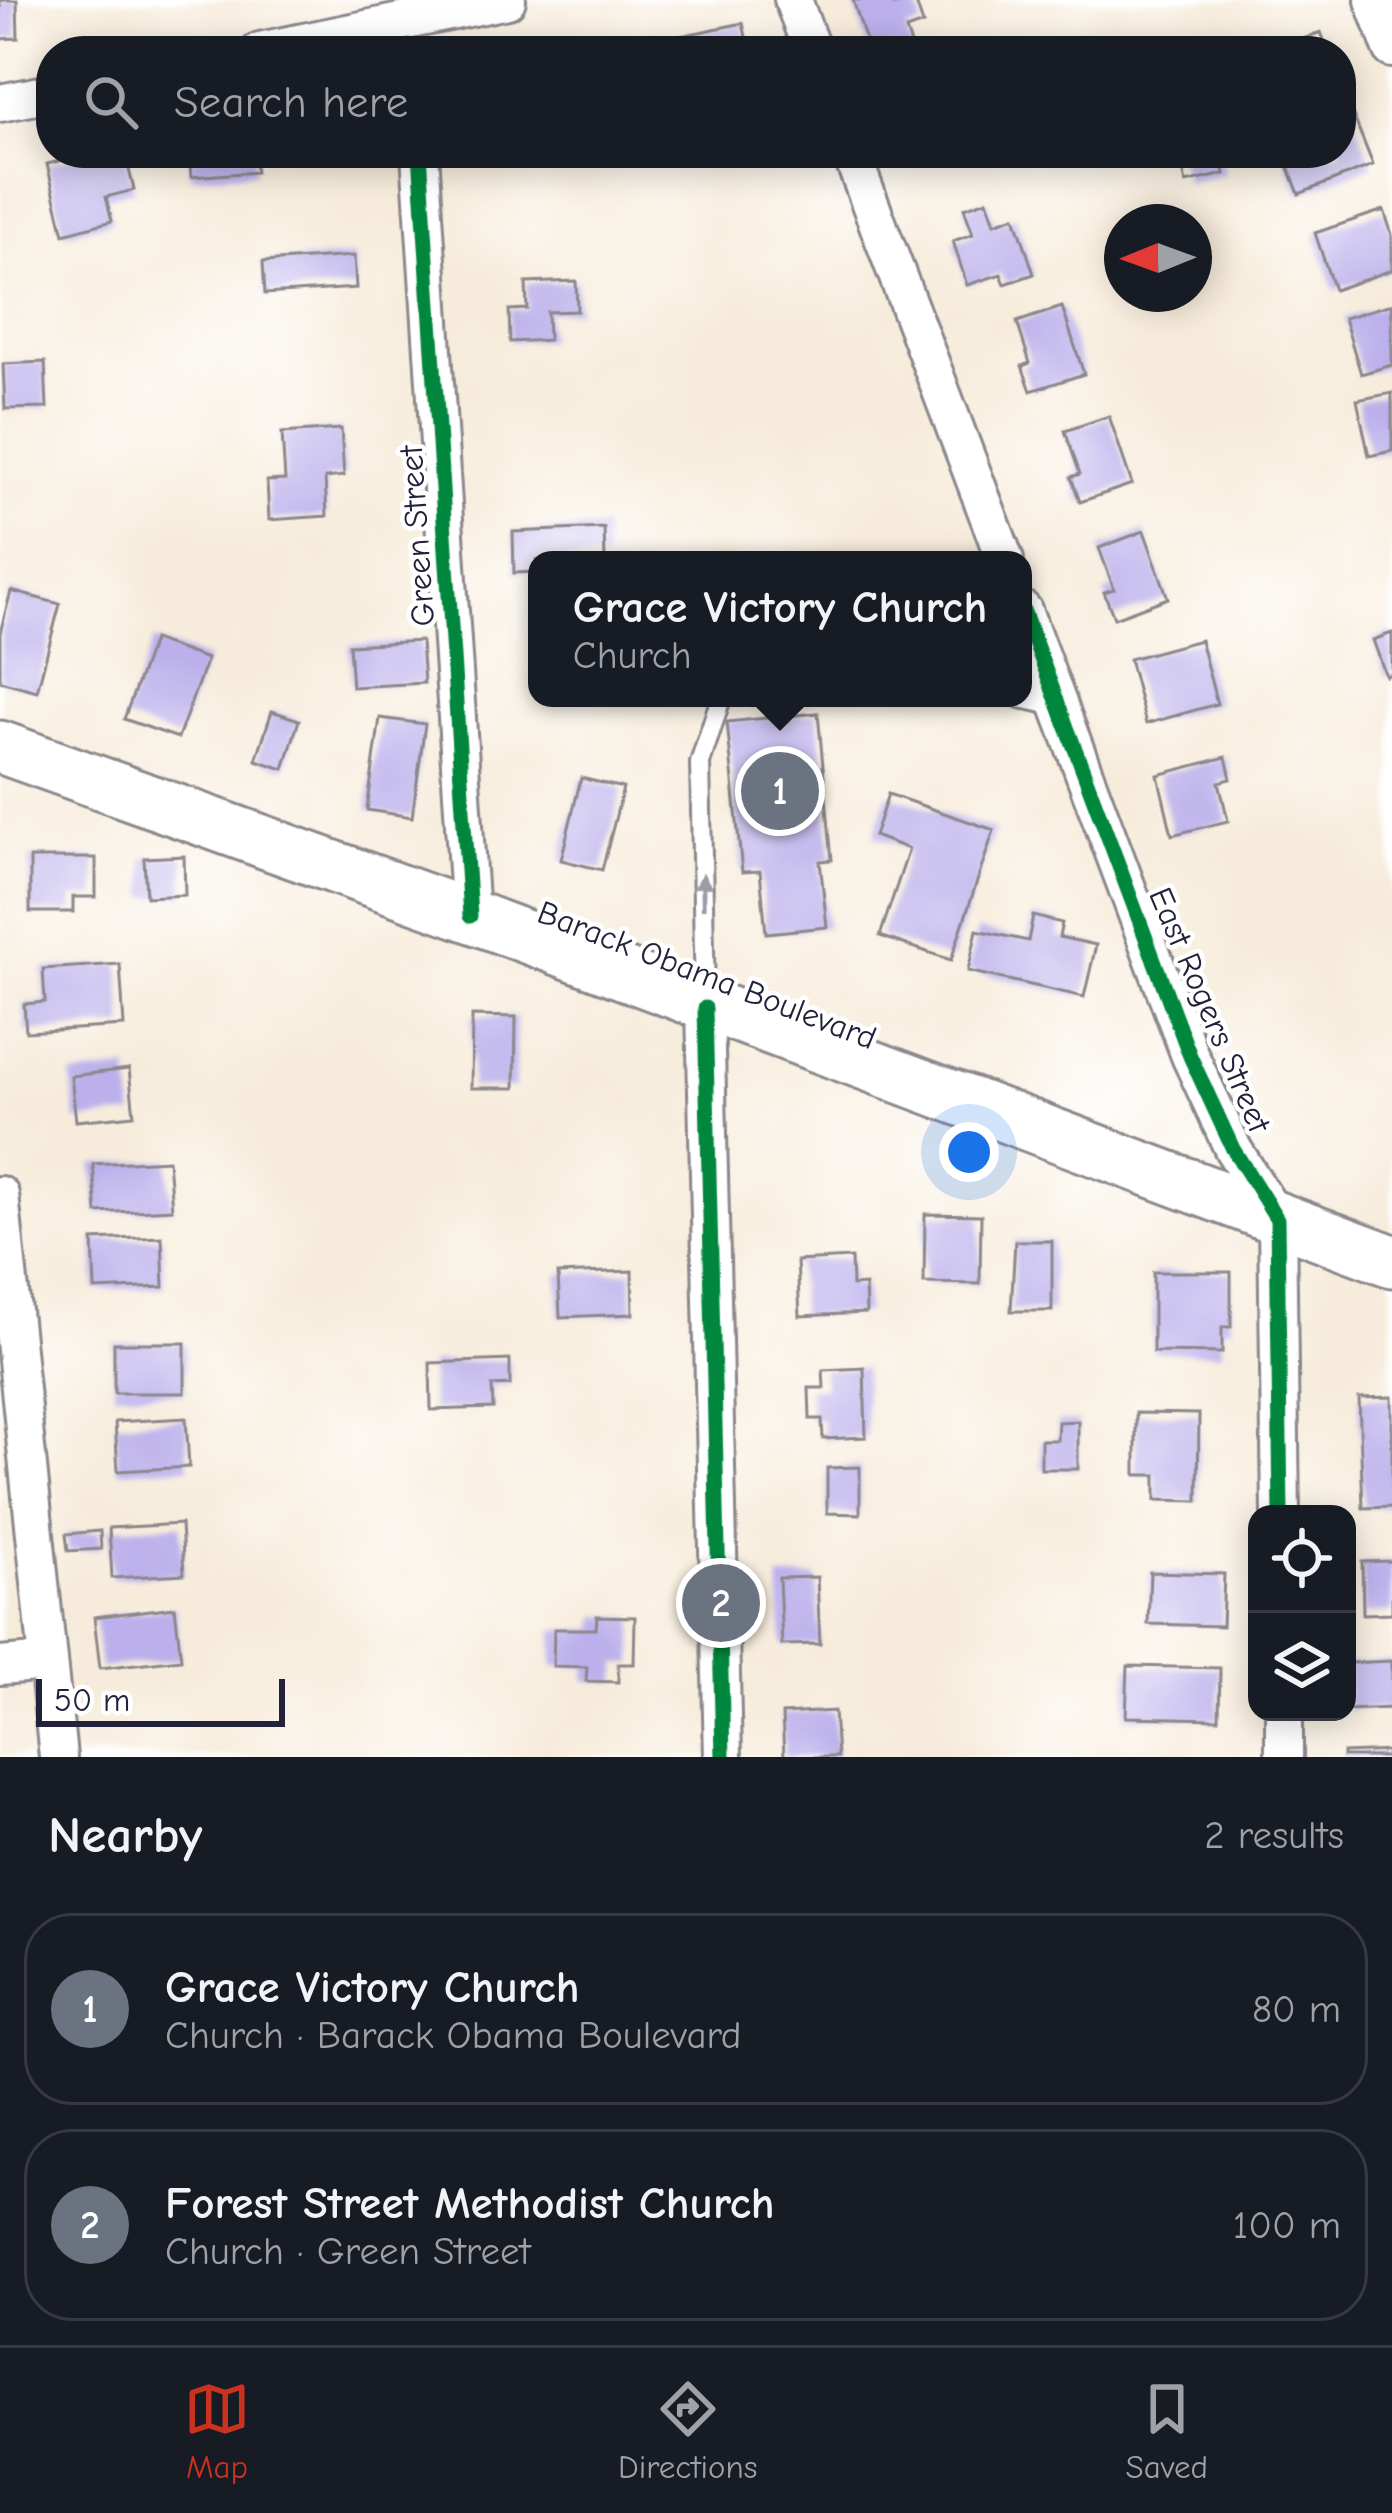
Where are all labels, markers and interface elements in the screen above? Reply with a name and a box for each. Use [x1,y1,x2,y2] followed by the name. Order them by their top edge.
[36,36,1356,168] search box
[78,69,144,135] icon: search
[174,76,408,128] text: Search here
[1104,204,1212,312] north arrow
[392,443,442,628] street label: Green Street
[528,551,1032,707] popup
[573,581,987,633] text: Grace Victory Church
[573,633,692,678] text: Church
[741,746,819,836] pin: 1
[693,871,712,909] one-way arrow
[1141,882,1279,1140] street label: East Rogers Street
[532,893,882,1057] street label: Barack Obama Boulevard
[939,1122,999,1182] your location
[1248,1505,1356,1721] map controls
[1248,1505,1356,1613] button: locate
[682,1558,760,1648] pin: 2
[1248,1613,1356,1721] button: layers
[36,1673,285,1726] scale bar
[54,1681,130,1719] text: 50 m
[48,1806,202,1865] text: Nearby
[1204,1813,1344,1858] text: 2 results
[165,1961,580,2013] text: Grace Victory Church
[82,1987,98,2032] text: 1
[1252,1987,1341,2032] text: 80 m
[165,2013,742,2058] text: Church · Barack Obama Boulevard
[165,2177,775,2229] text: Forest Street Methodist Church
[80,2203,100,2248] text: 2
[1233,2203,1341,2248] text: 100 m
[165,2229,531,2274] text: Church · Green Street
[184,2376,250,2486] tab: Map
[618,2376,758,2486] tab: Directions
[1126,2376,1208,2486] tab: Saved

